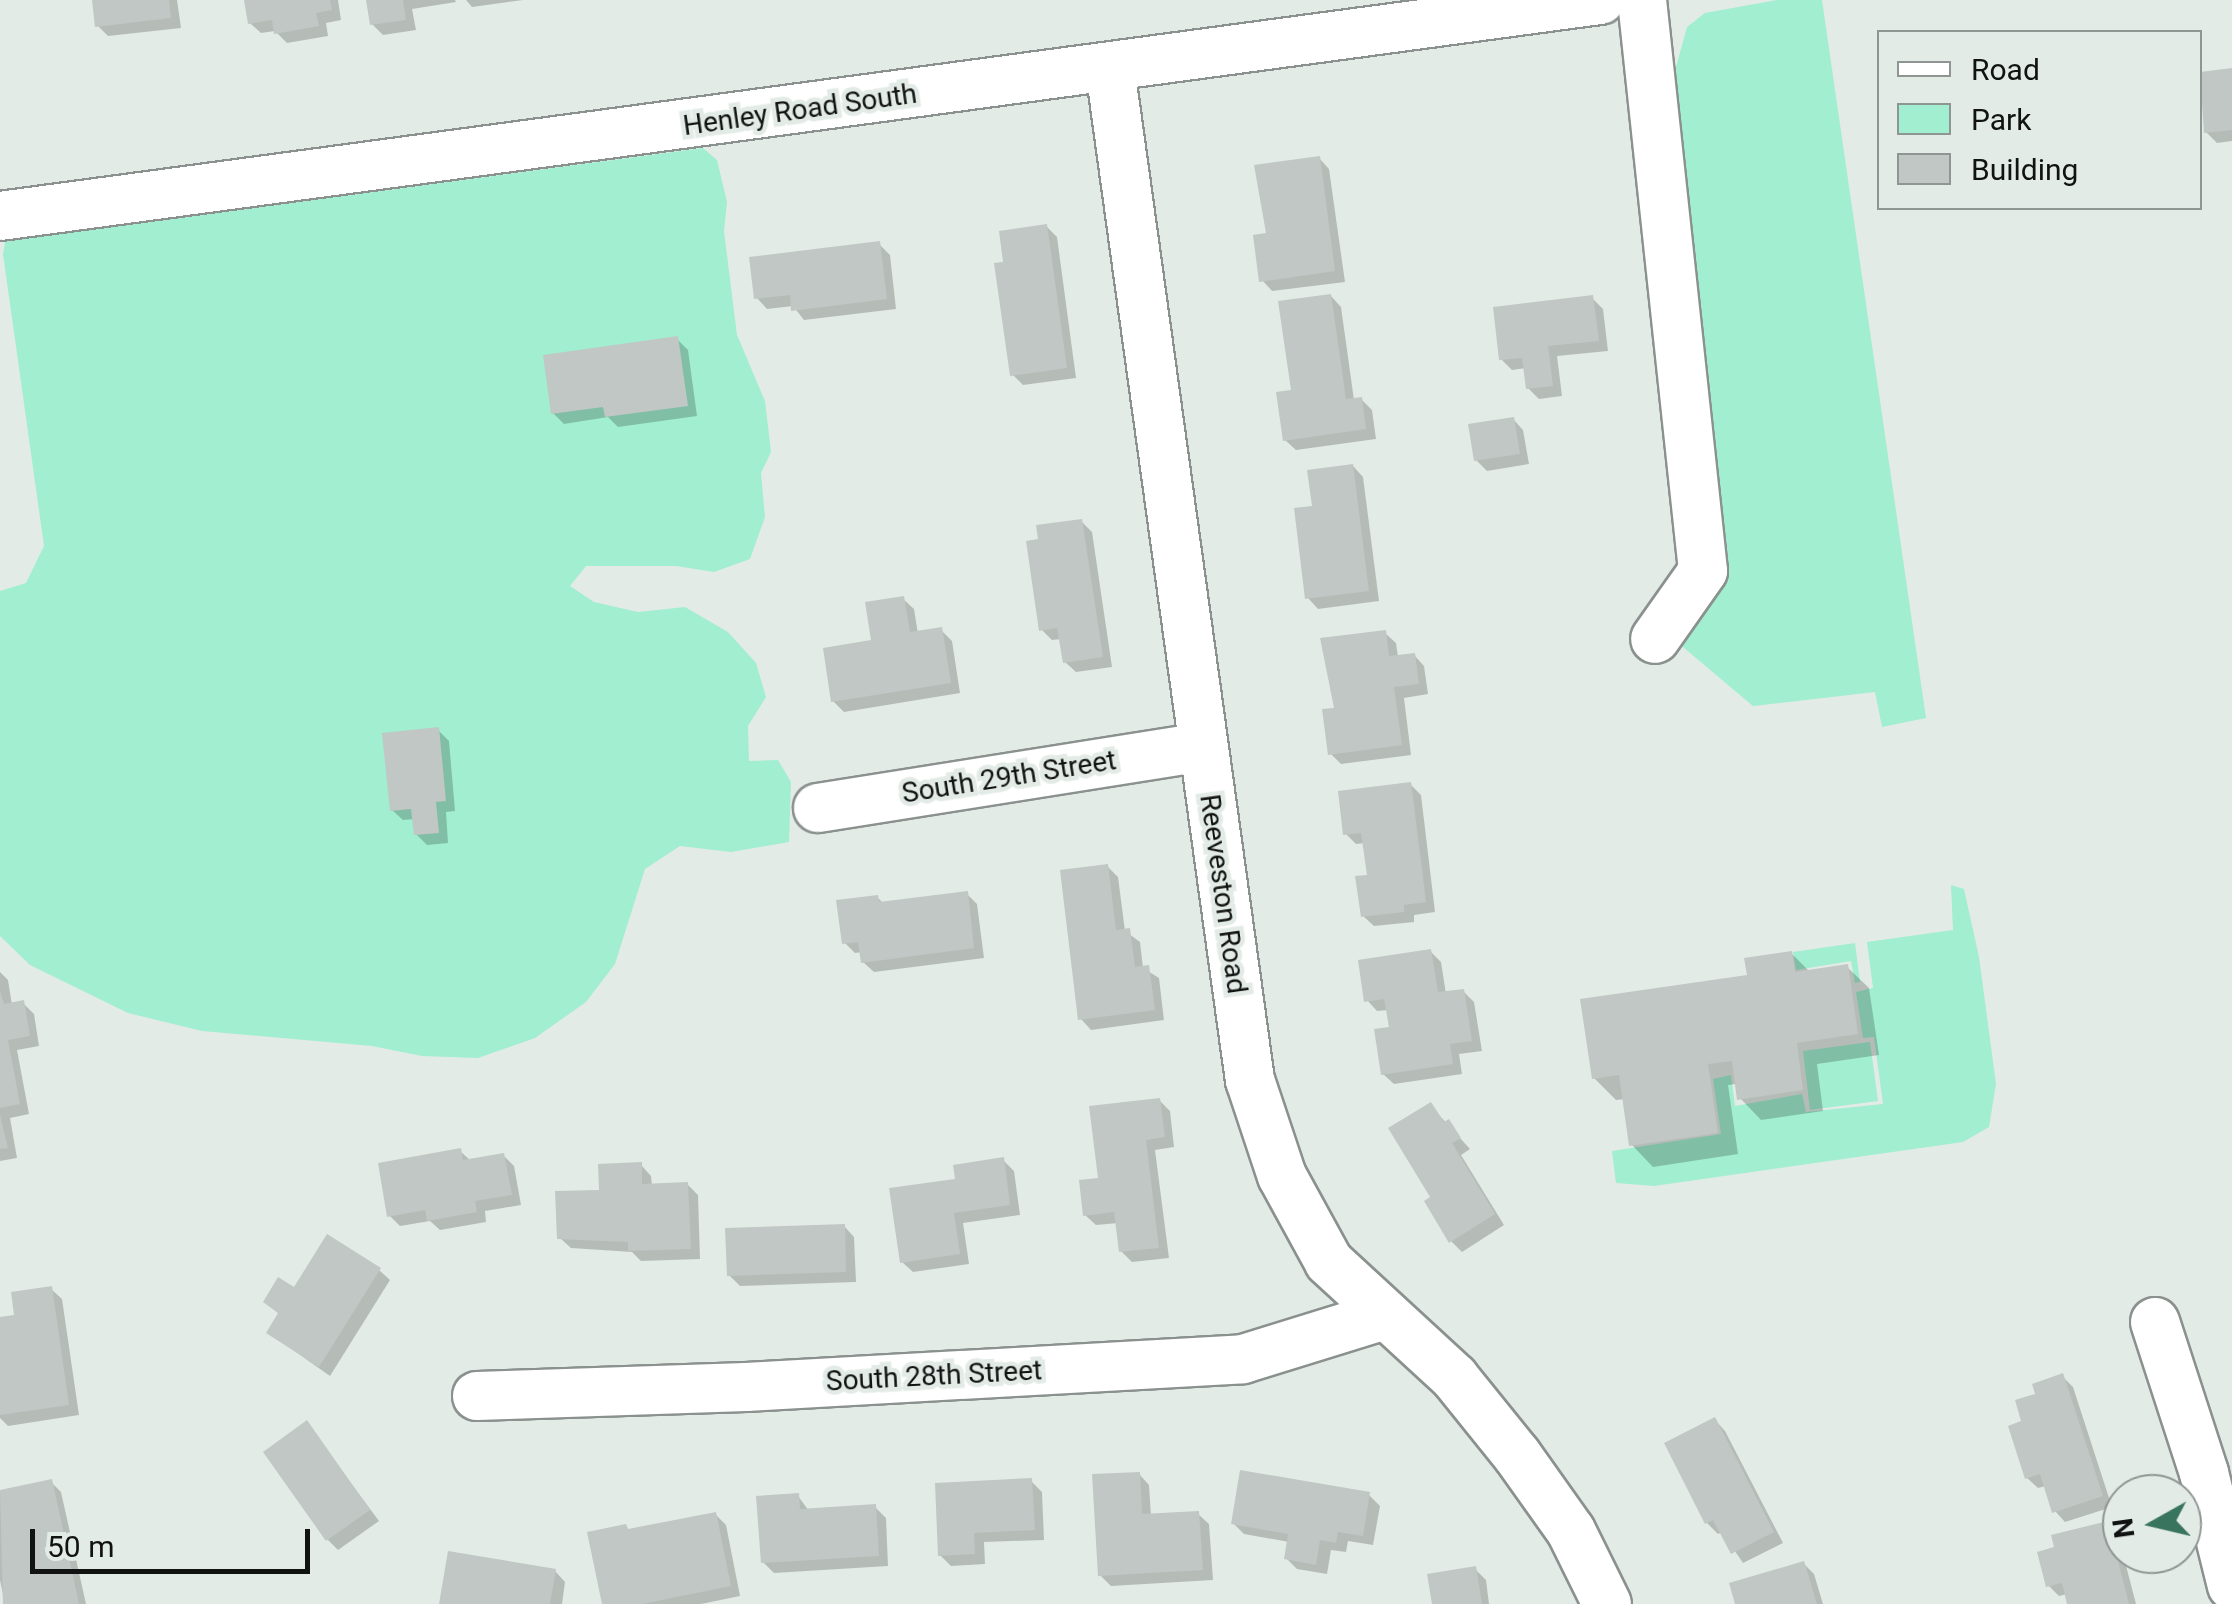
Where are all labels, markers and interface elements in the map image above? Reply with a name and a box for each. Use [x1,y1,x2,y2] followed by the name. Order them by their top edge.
[1877,30,2202,210] legend
[1971,52,2040,87] text: Road
[681,77,919,143] street label: Henley Road South
[1971,102,2031,137] text: Park
[1971,152,2078,187] text: Building
[899,743,1119,811] street label: South 29th Street
[1192,792,1254,996] street label: Reeveston Road
[825,1354,1043,1398] street label: South 28th Street
[2102,1474,2202,1574] north arrow
[35,1509,315,1571] scale bar
[2106,1516,2141,1540] text: N
[47,1529,114,1564] text: 50 m

